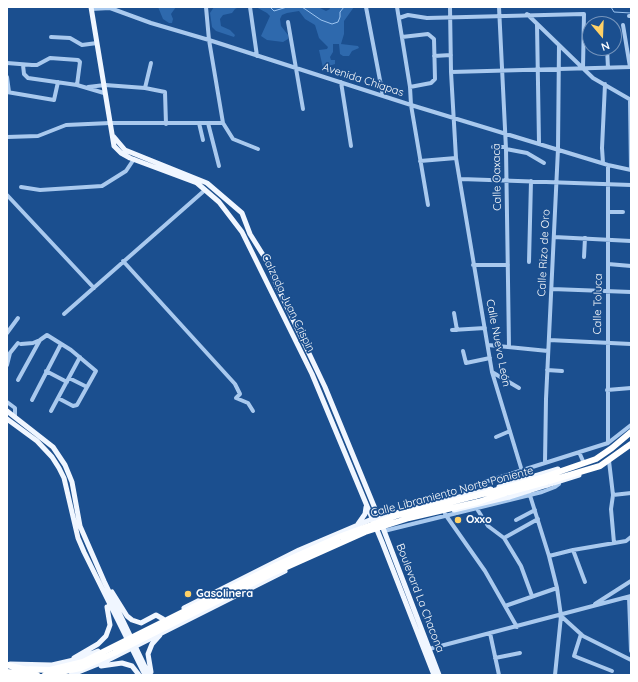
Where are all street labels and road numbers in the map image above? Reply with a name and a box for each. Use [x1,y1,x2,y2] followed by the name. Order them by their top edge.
[321,61,405,99] street label: Avenida Chiapas
[490,143,504,211] street label: Calle Oaxaca
[535,209,553,297] street label: Calle Rizo de Oro
[258,252,318,354] street label: Calzada Juan Crispin
[591,273,605,335] street label: Calle Toluca
[483,298,513,388] street label: Calle Nuevo León
[369,464,535,520] street label: Calle Libramiento Norte Poniente
[393,542,447,654] street label: Boulevard La Chacona

